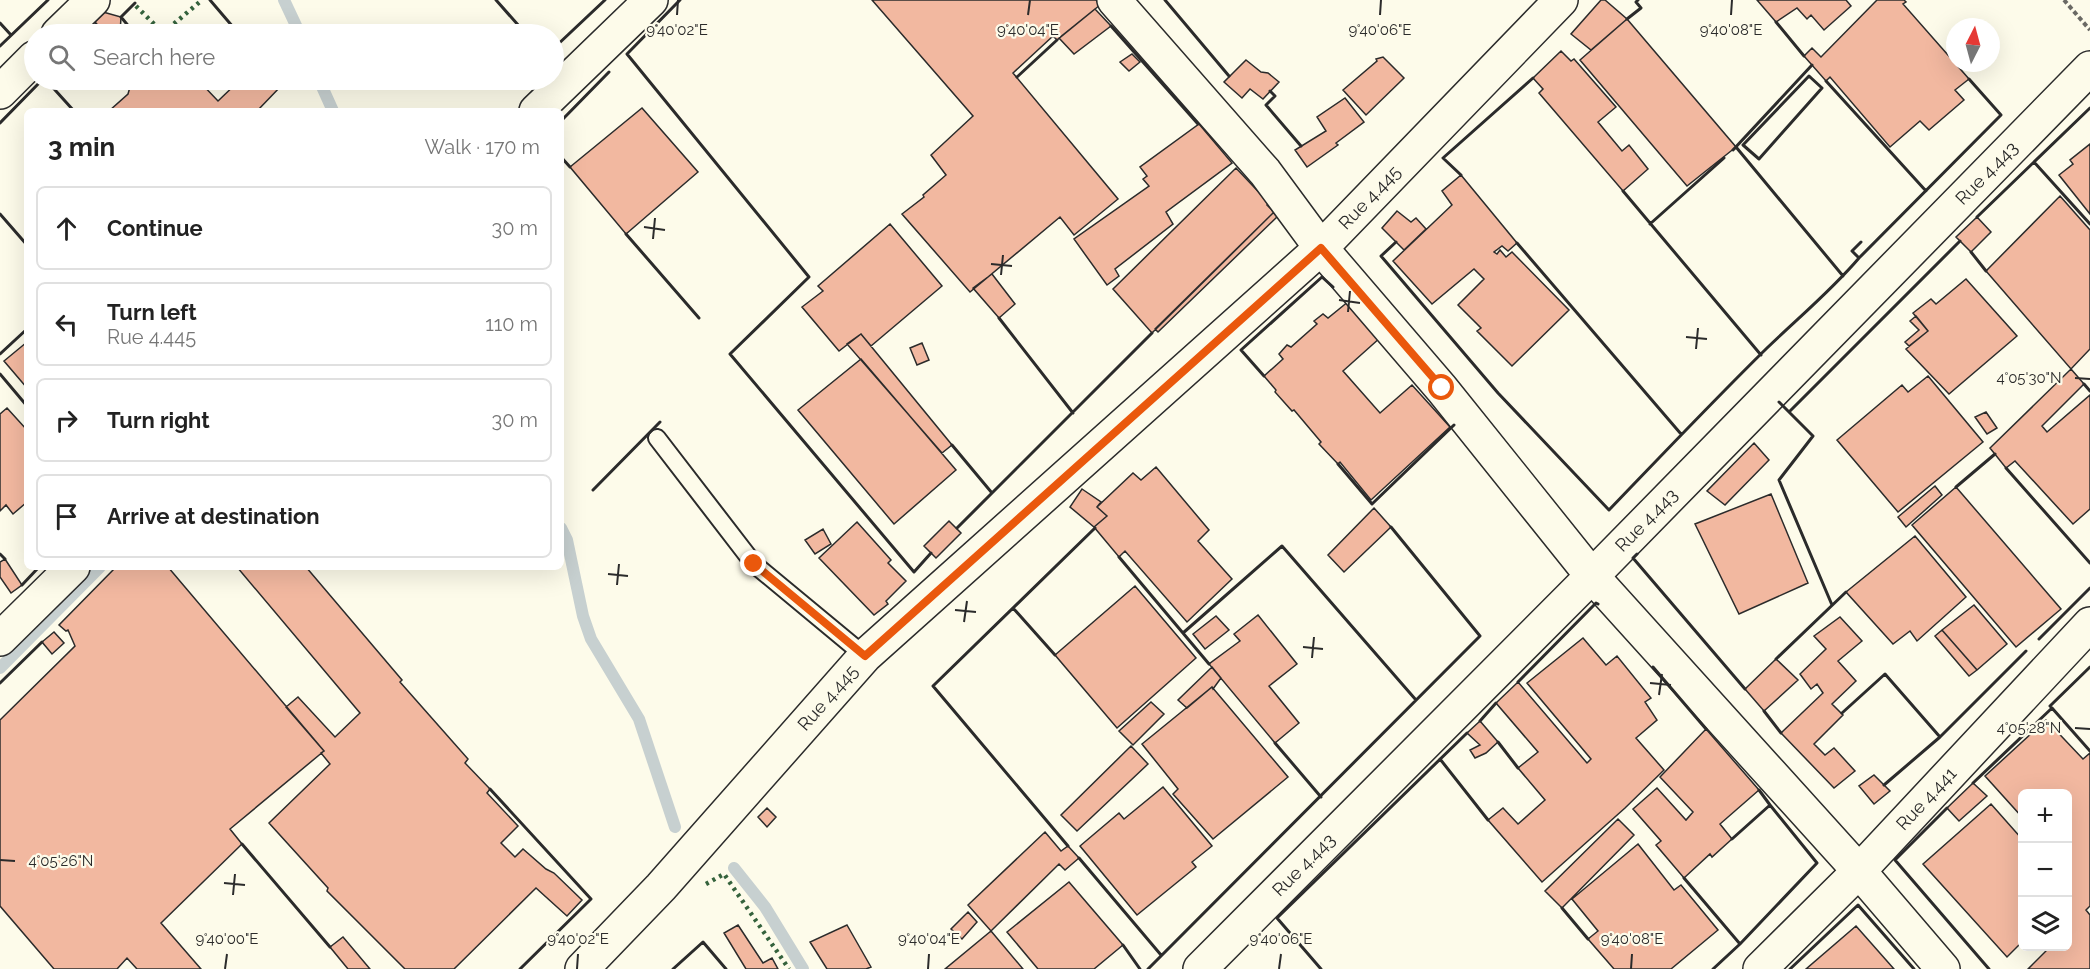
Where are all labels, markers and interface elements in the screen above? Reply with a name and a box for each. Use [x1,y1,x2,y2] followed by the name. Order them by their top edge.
[1946,18,2000,72] north arrow
[646,21,708,39] text: 9°40'02"E
[997,21,1059,39] text: 9°40'04"E
[1349,21,1411,39] text: 9°40'06"E
[1700,21,1762,39] text: 9°40'08"E
[24,24,564,90] search box
[45,41,78,74] icon: search
[93,44,215,70] text: Search here
[48,132,115,162] text: 3 min
[424,135,540,159] text: Walk · 170 m
[1951,137,2022,209] street label: Rue 4.443
[1334,161,1405,233] street label: Rue 4.445
[50,212,83,245] icon: ahead
[107,215,203,241] text: Continue
[492,216,538,240] text: 30 m
[107,299,197,325] text: Turn left
[50,308,83,341] icon: left
[485,312,538,336] text: 110 m
[107,325,196,349] text: Rue 4.445
[1996,369,2062,387] text: 4°05'30"N
[1428,374,1454,400] route start
[50,404,83,437] icon: right
[107,407,210,433] text: Turn right
[492,408,538,432] text: 30 m
[1611,484,1682,556] street label: Rue 4.443
[50,500,83,533] icon: arrive
[107,503,320,529] text: Arrive at destination
[740,550,766,576] route end
[793,661,862,735] street label: Rue 4.445
[1997,719,2061,737] text: 4°05'28"N
[1892,763,1961,834] street label: Rue 4.441
[2018,789,2072,951] map controls
[2018,789,2072,843] button: +
[1268,829,1339,900] street label: Rue 4.443
[2018,843,2072,897] button: −
[29,852,93,870] text: 4°05'26"N
[2018,897,2072,951] button: layers
[196,930,258,948] text: 9°40'00"E
[547,930,609,948] text: 9°40'02"E
[898,930,960,948] text: 9°40'04"E
[1250,930,1312,948] text: 9°40'06"E
[1601,930,1663,948] text: 9°40'08"E

